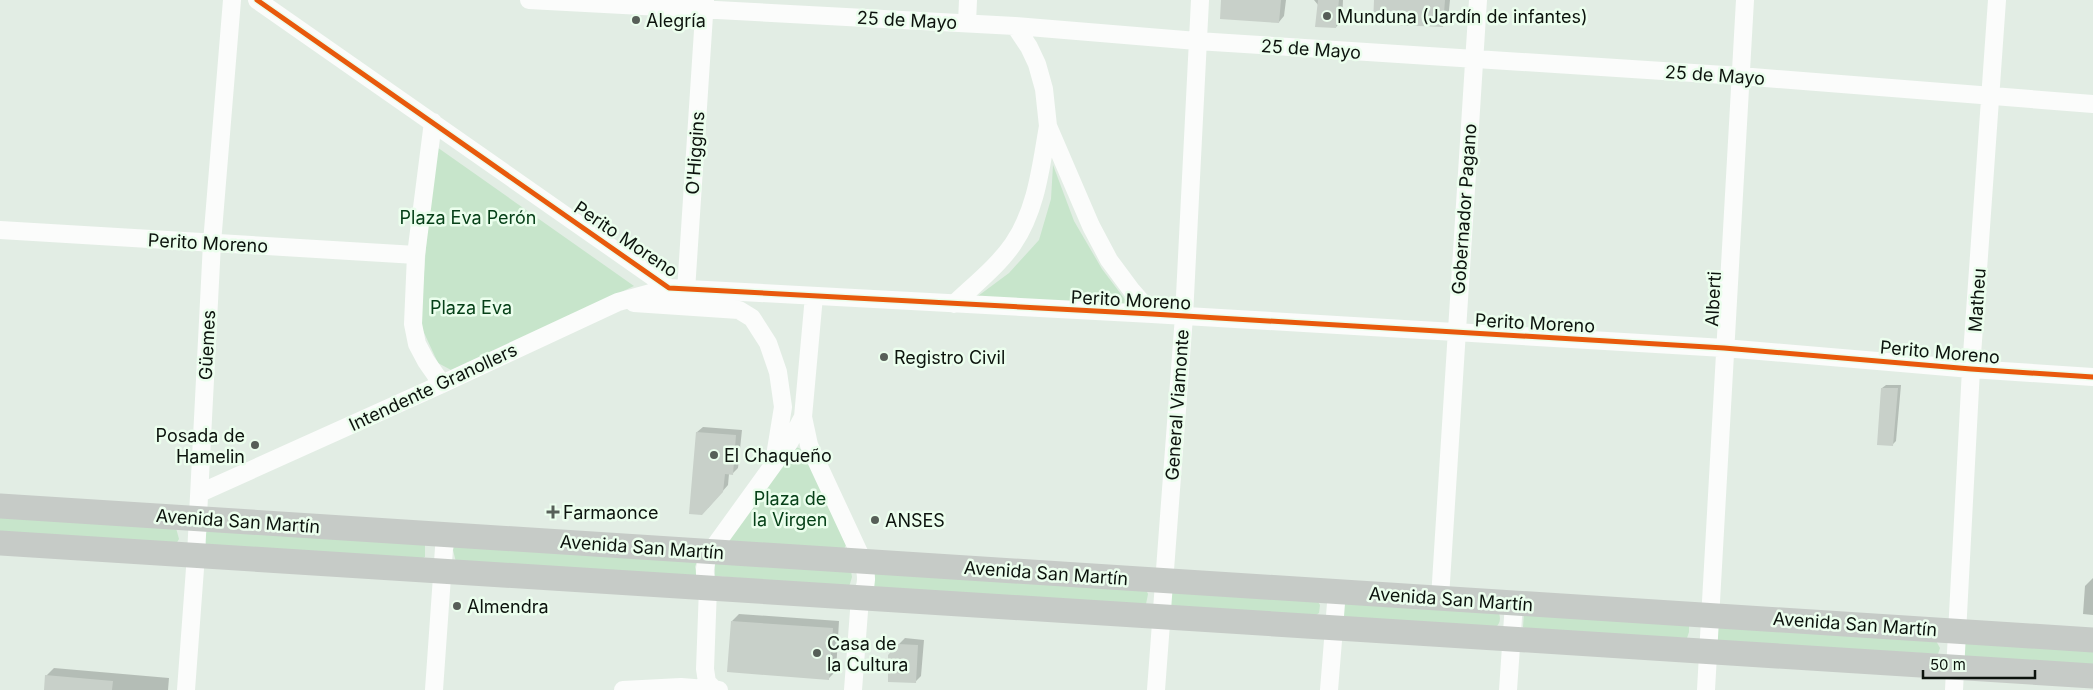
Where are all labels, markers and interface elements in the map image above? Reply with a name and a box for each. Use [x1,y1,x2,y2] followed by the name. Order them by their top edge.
[1337,6,1587,27] place label: Munduna (Jardín de infantes)
[856,7,958,33] street label: 25 de Mayo
[646,10,706,31] place label: Alegría
[1321,10,1333,22] marker: Munduna (Jardín de infantes)
[630,14,642,26] marker: Alegría
[1260,35,1362,63] street label: 25 de Mayo
[1664,61,1766,89] street label: 25 de Mayo
[682,111,708,195] street label: O'Higgins
[1448,123,1480,295] street label: Gobernador Pagano
[570,197,682,281] street label: Perito Moreno
[400,207,536,228] park label: Plaza Eva Perón
[147,229,269,257] street label: Perito Moreno
[1964,267,1990,333] street label: Matheu
[1701,271,1725,327] street label: Alberti
[1070,286,1192,314] street label: Perito Moreno
[430,297,512,318] park label: Plaza Eva
[195,309,219,381] street label: Güemes
[1474,309,1596,337] street label: Perito Moreno
[1161,329,1193,481] street label: General Viamonte
[1879,336,2001,368] street label: Perito Moreno
[346,339,520,435] street label: Intendente Granollers
[894,347,1005,368] place label: Registro Civil
[878,351,890,363] marker: Registro Civil
[155,425,245,467] place label: Posada de Hamelin
[249,439,261,451] marker: Posada de Hamelin
[724,445,832,466] place label: El Chaqueño
[708,449,720,461] marker: El Chaqueño
[753,488,827,530] park label: Plaza de la Virgen
[563,502,658,523] place label: Farmaonce
[155,505,321,537] street label: Avenida San Martín
[547,506,559,518] marker: Farmaonce
[885,510,945,531] place label: ANSES
[869,514,881,526] marker: ANSES
[559,531,725,563] street label: Avenida San Martín
[963,557,1129,589] street label: Avenida San Martín
[1368,583,1534,615] street label: Avenida San Martín
[467,596,549,617] place label: Almendra
[451,600,463,612] marker: Almendra
[1772,608,1938,640] street label: Avenida San Martín
[827,633,908,675] place label: Casa de la Cultura
[811,647,823,659] marker: Casa de la Cultura
[1923,648,2036,680] scale bar
[1930,655,1966,674] text: 50 m

